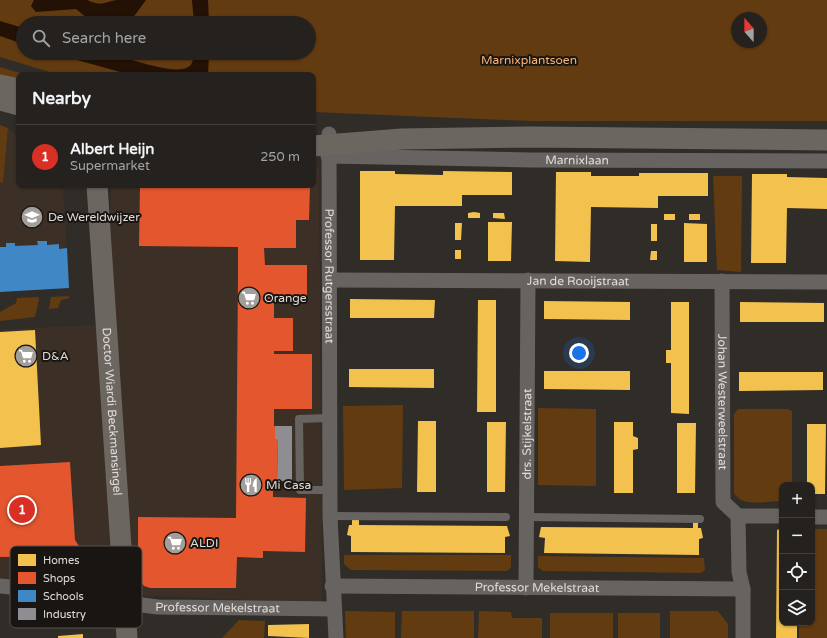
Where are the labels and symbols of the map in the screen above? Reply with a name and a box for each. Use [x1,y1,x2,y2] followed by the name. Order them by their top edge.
[731,12,767,48] north arrow
[481,53,577,67] park label: Marnixplantsoen
[545,153,609,167] street label: Marnixlaan
[19,204,45,230] school or university icon: De Wereldwijzer
[322,208,337,344] street label: Professor Rutgersstraat
[48,210,140,224] place label: De Wereldwijzer
[527,274,630,288] street label: Jan de Rooijstraat
[236,285,262,311] supermarket icon: Orange
[264,291,307,305] place label: Orange
[99,327,125,496] street label: Doctor Wiardi Beckmansingel
[715,334,730,471] street label: Johan Westerweelstraat
[13,343,39,369] supermarket icon: D&A
[569,343,589,363] your location
[42,349,69,363] place label: D&A
[520,388,534,480] street label: drs. Stijkelstraat
[238,472,264,498] restaurant icon: Mi Casa
[266,478,311,492] place label: Mi Casa
[9,495,35,525] pin: 1
[162,530,188,556] supermarket icon: ALDI
[190,536,218,550] place label: ALDI
[10,546,142,628] legend
[43,554,79,567] text: Homes
[43,572,75,585] text: Shops
[475,580,600,595] street label: Professor Mekelstraat
[43,590,84,603] text: Schools
[155,600,280,615] street label: Professor Mekelstraat
[43,608,86,621] text: Industry

